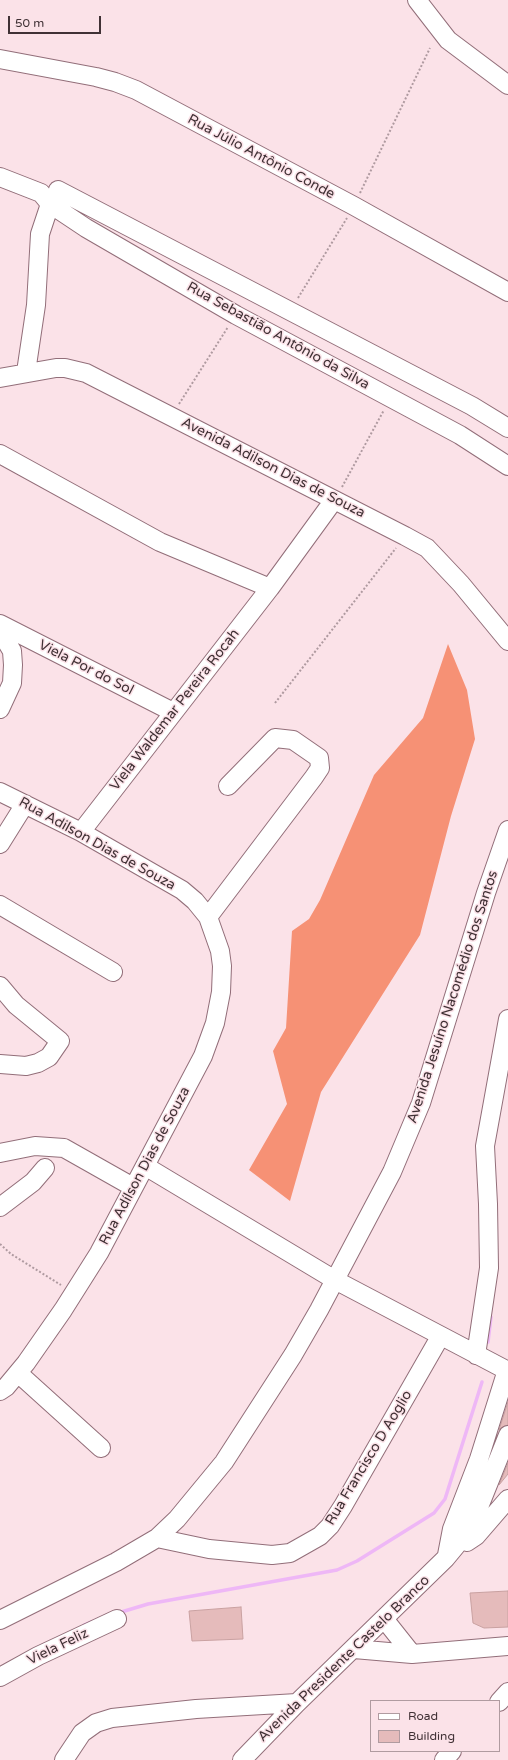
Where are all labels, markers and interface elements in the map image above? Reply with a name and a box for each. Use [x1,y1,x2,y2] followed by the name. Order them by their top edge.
[10,8,103,34] scale bar
[15,16,44,30] text: 50 m
[185,111,337,203] street label: Rua Júlio Antônio Conde
[184,279,372,393] street label: Rua Sebastião Antônio da Silva
[178,414,368,522] street label: Avenida Adilson Dias de Souza
[107,626,243,794] street label: Viela Waldemar Pereira Rocah
[36,637,136,699] street label: Viela Por do Sol
[16,794,178,894] street label: Rua Adilson Dias de Souza
[404,869,502,1125] street label: Avenida Jesuíno Nacomédio dos Santos
[96,1084,194,1248] street label: Rua Adílson Dias de Souza
[322,1388,416,1528] street label: Rua Francisco D Aoglio
[255,1572,433,1746] street label: Avenida Presidente Castelo Branco
[25,1625,91,1669] street label: Viela Feliz
[370,1700,500,1752] legend
[408,1709,438,1723] text: Road
[408,1729,455,1743] text: Building

